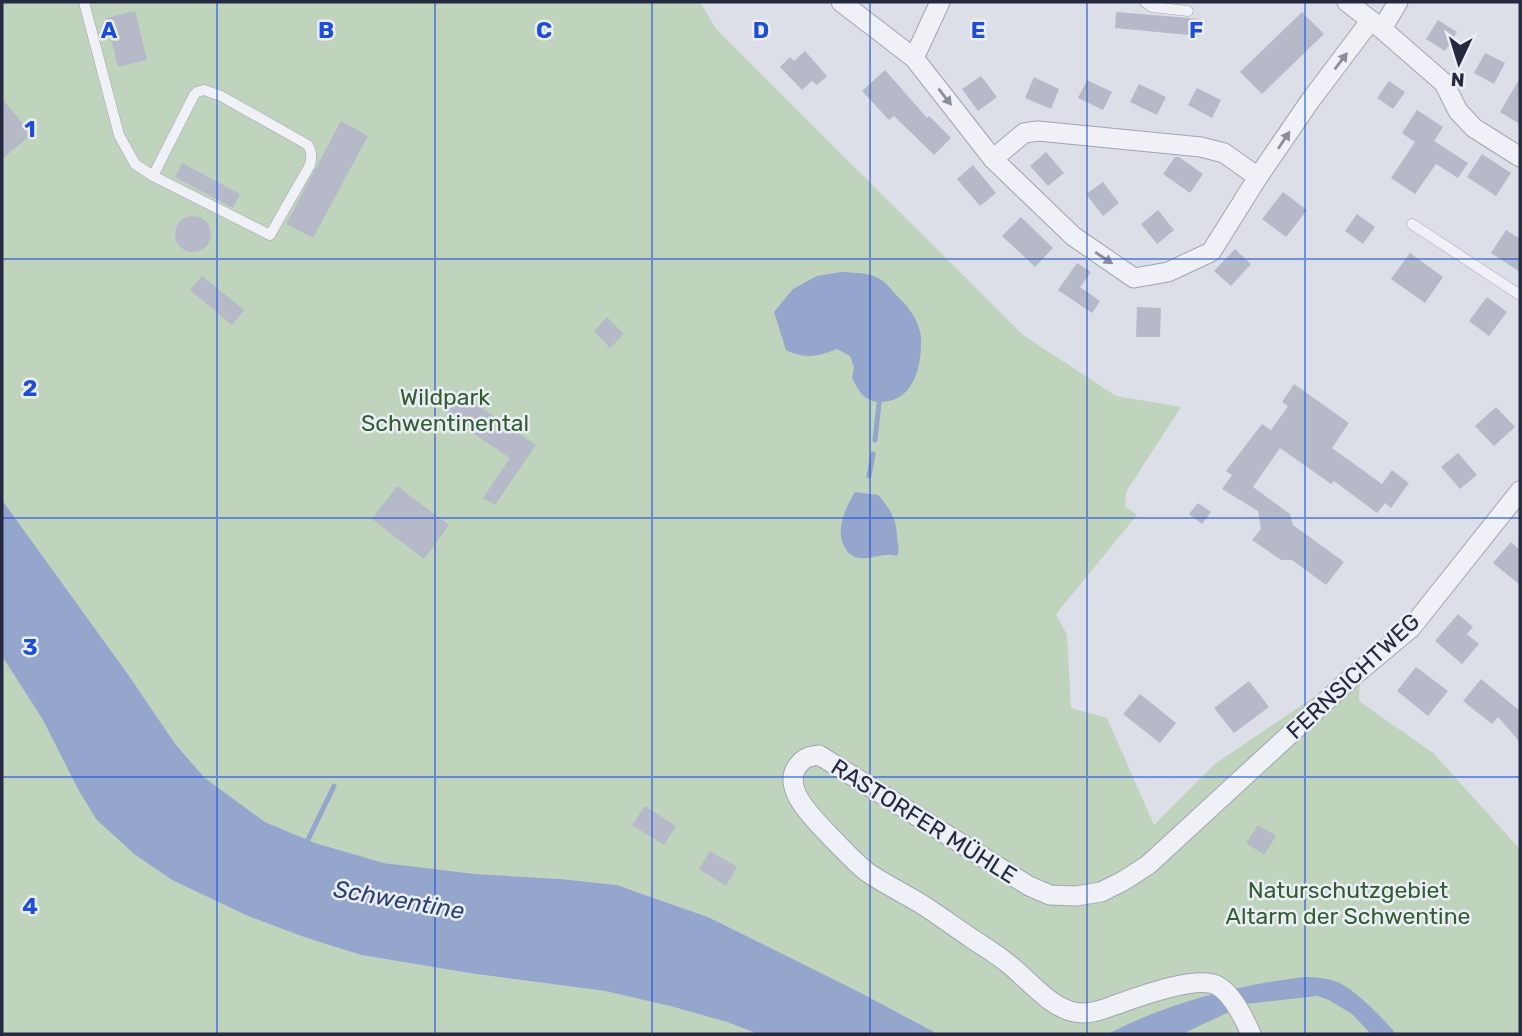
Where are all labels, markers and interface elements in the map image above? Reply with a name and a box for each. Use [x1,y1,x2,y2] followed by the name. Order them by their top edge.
[101,16,118,44] text: A
[318,16,334,44] text: B
[536,16,552,44] text: C
[753,16,769,44] text: D
[971,16,985,44] text: E
[1189,16,1203,44] text: F
[1424,28,1494,98] north arrow
[1333,52,1348,70] one-way arrow
[1450,68,1465,91] text: N
[937,88,951,106] one-way arrow
[24,115,36,143] text: 1
[1277,130,1290,150] one-way arrow
[1095,251,1113,265] one-way arrow
[23,374,37,402] text: 2
[361,383,529,437] park label: Wildpark Schwentinental
[1281,607,1425,745] street label: FERNSICHTWEG
[22,633,38,661] text: 3
[826,752,1022,890] street label: RASTORFER MÜHLE
[332,875,466,925] water label: Schwentine
[1226,876,1470,930] park label: Naturschutzgebiet Altarm der Schwentine
[22,892,38,920] text: 4

